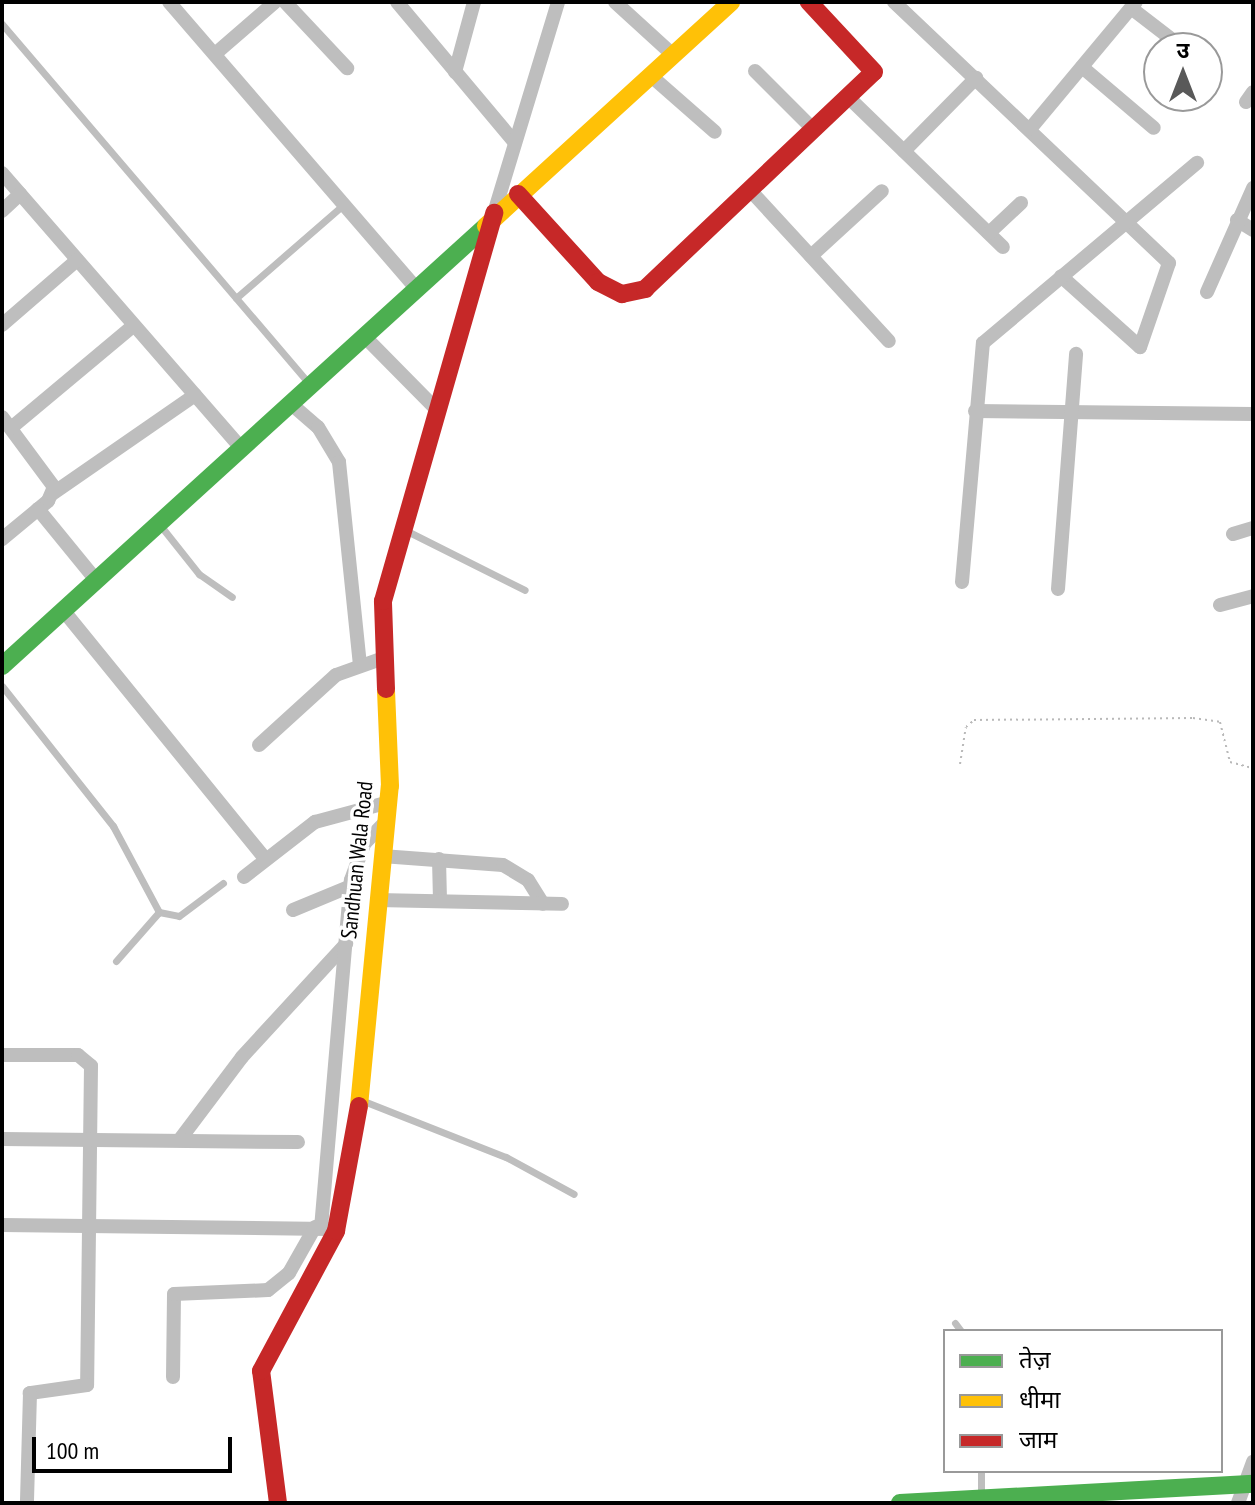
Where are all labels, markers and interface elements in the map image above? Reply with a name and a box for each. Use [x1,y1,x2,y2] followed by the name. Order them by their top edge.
[1143,32,1223,112] north arrow
[1177,36,1189,64] text: उ
[336,780,378,940] street label: Sandhuan Wala Road
[943,1329,1223,1473] legend
[1019,1344,1051,1375] text: तेज़
[1019,1384,1061,1415] text: धीमा
[36,1421,236,1471] scale bar
[1019,1424,1057,1455] text: जाम
[46,1435,99,1466] text: 100 m

